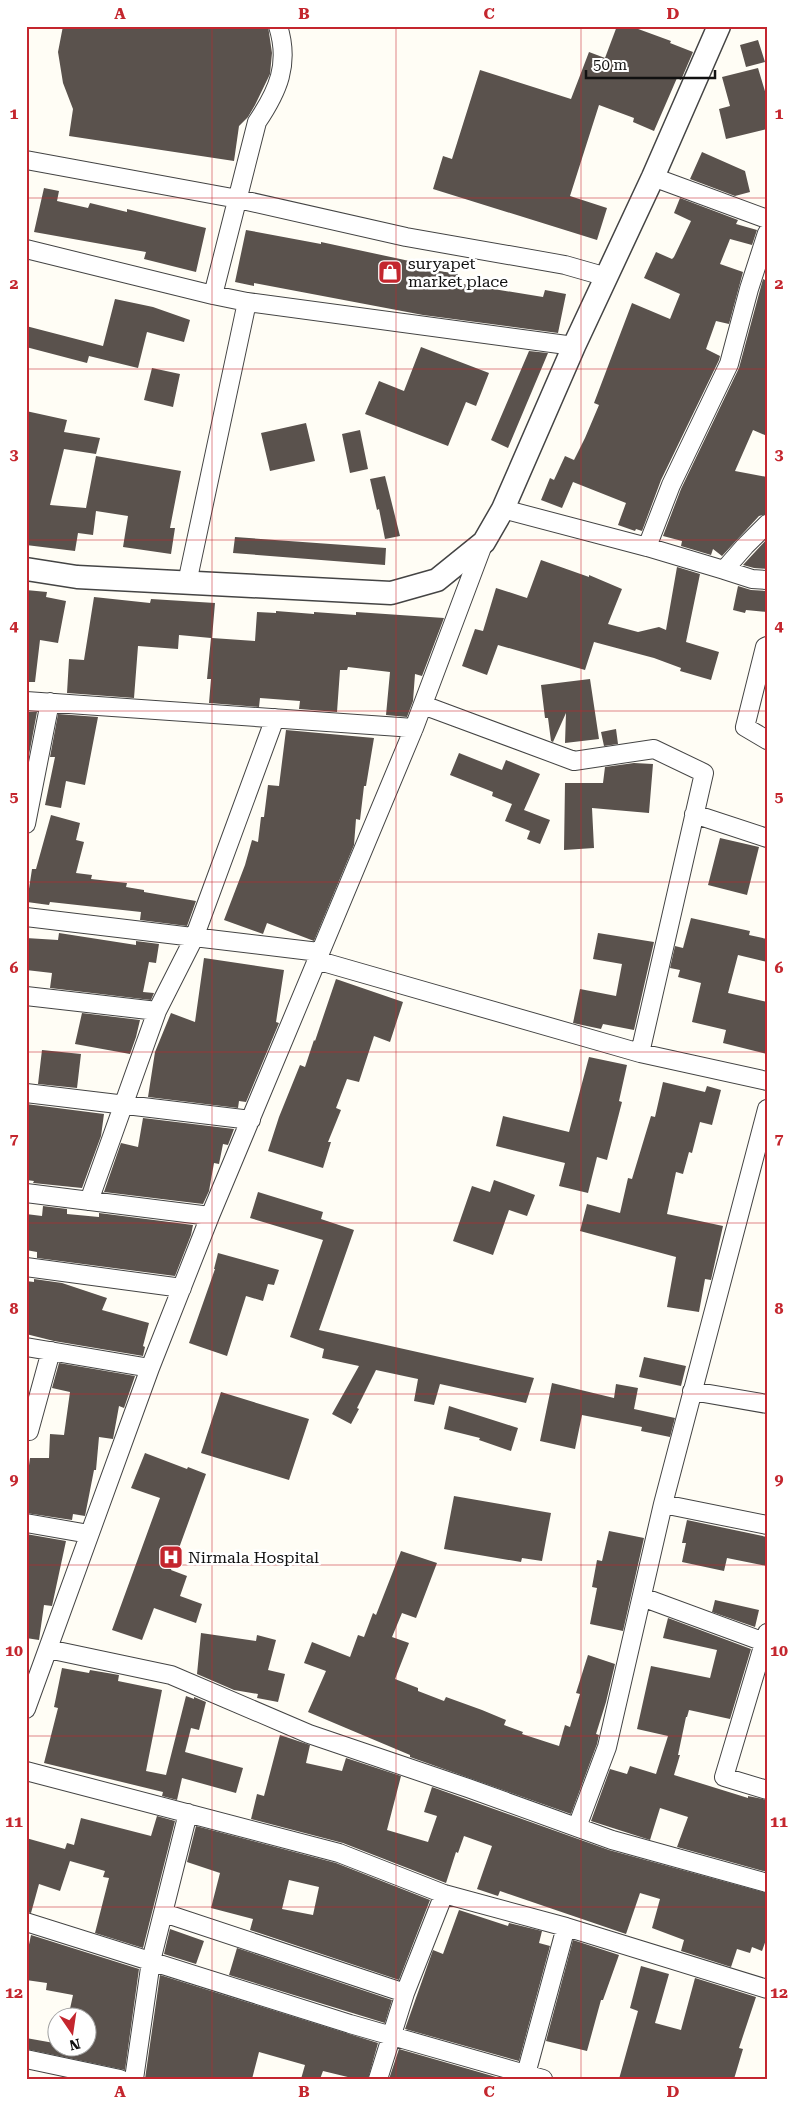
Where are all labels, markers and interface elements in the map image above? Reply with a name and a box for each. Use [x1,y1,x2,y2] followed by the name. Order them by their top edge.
[114,4,126,23] text: A
[298,4,310,23] text: B
[483,4,495,23] text: C
[667,4,680,23] text: D
[586,48,714,80] scale bar
[593,56,628,74] text: 50 m
[10,104,19,123] text: 1
[775,104,784,123] text: 1
[408,254,508,291] place label: suryapet market place
[377,259,403,285] shop icon: suryapet market place
[10,274,19,293] text: 2
[775,274,784,293] text: 2
[10,445,19,464] text: 3
[775,445,784,464] text: 3
[10,616,19,635] text: 4
[775,616,784,635] text: 4
[10,787,19,806] text: 5
[775,787,784,806] text: 5
[10,958,19,977] text: 6
[775,958,784,977] text: 6
[10,1129,19,1148] text: 7
[775,1129,784,1148] text: 7
[10,1299,19,1318] text: 8
[775,1299,784,1318] text: 8
[10,1470,19,1489] text: 9
[775,1470,784,1489] text: 9
[158,1544,184,1570] hospital icon: Nirmala Hospital
[188,1548,319,1567] place label: Nirmala Hospital
[5,1641,23,1660] text: 10
[770,1641,788,1660] text: 10
[5,1812,23,1831] text: 11
[770,1812,788,1831] text: 11
[5,1983,23,2002] text: 12
[770,1983,788,2002] text: 12
[48,2008,98,2058] north arrow
[68,2036,82,2054] text: N
[114,2082,126,2101] text: A
[298,2082,310,2101] text: B
[483,2082,495,2101] text: C
[667,2082,680,2101] text: D

